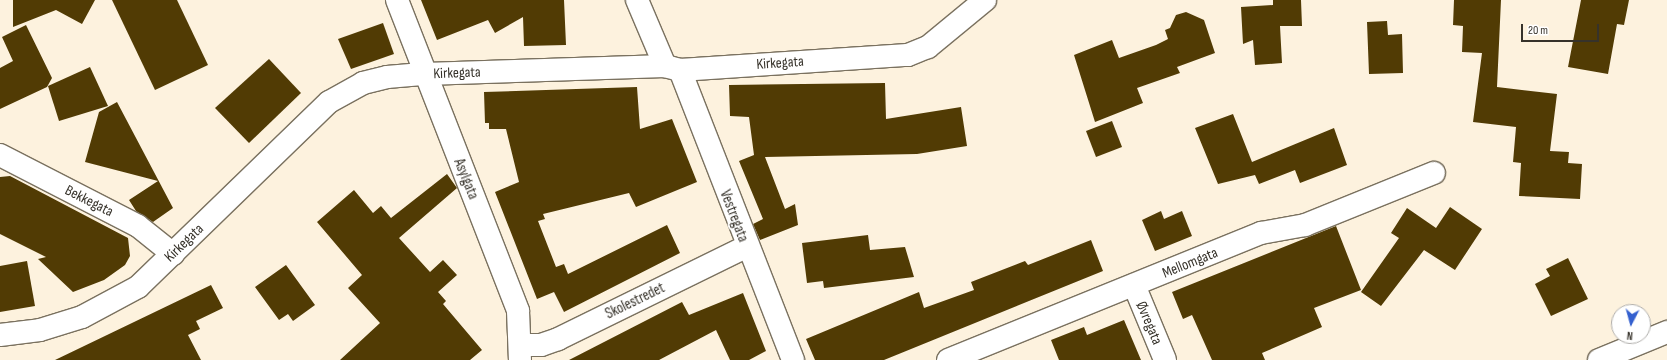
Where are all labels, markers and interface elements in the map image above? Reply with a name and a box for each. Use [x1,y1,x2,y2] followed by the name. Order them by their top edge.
[1523,16,1601,42] scale bar
[1528,23,1548,38] text: 20 m
[756,52,804,74] street label: Kirkegata
[433,63,481,83] street label: Kirkegata
[450,156,482,202] street label: Asylgata
[62,181,116,221] street label: Bekkegata
[716,187,752,245] street label: Vestregata
[161,220,207,266] street label: Kirkegata
[1160,244,1220,282] street label: Mellomgata
[602,279,668,323] street label: Skolestredet
[1132,299,1166,347] street label: Øvregata
[1611,304,1651,344] north arrow
[1626,329,1633,342] text: N

